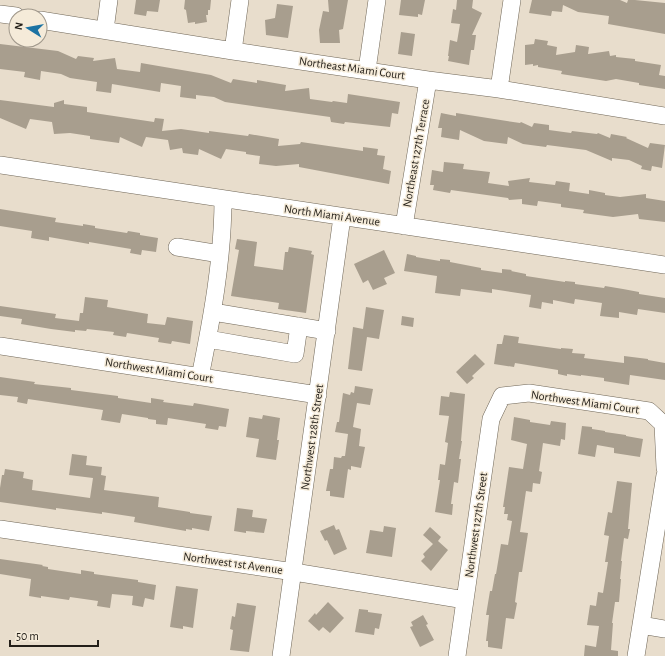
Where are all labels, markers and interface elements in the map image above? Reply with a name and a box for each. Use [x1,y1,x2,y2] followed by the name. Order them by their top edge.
[8,8,48,48] north arrow
[13,21,25,31] text: N
[298,55,406,81] street label: Northeast Miami Court
[401,98,431,208] street label: Northeast 127th Terrace
[283,202,381,228] street label: North Miami Avenue
[104,356,214,384] street label: Northwest Miami Court
[299,383,325,491] street label: Northwest 128th Street
[530,388,640,416] street label: Northwest Miami Court
[463,472,489,578] street label: Northwest 127th Street
[182,550,284,576] street label: Northwest 1st Avenue
[10,622,98,648] scale bar
[16,630,39,642] text: 50 m

